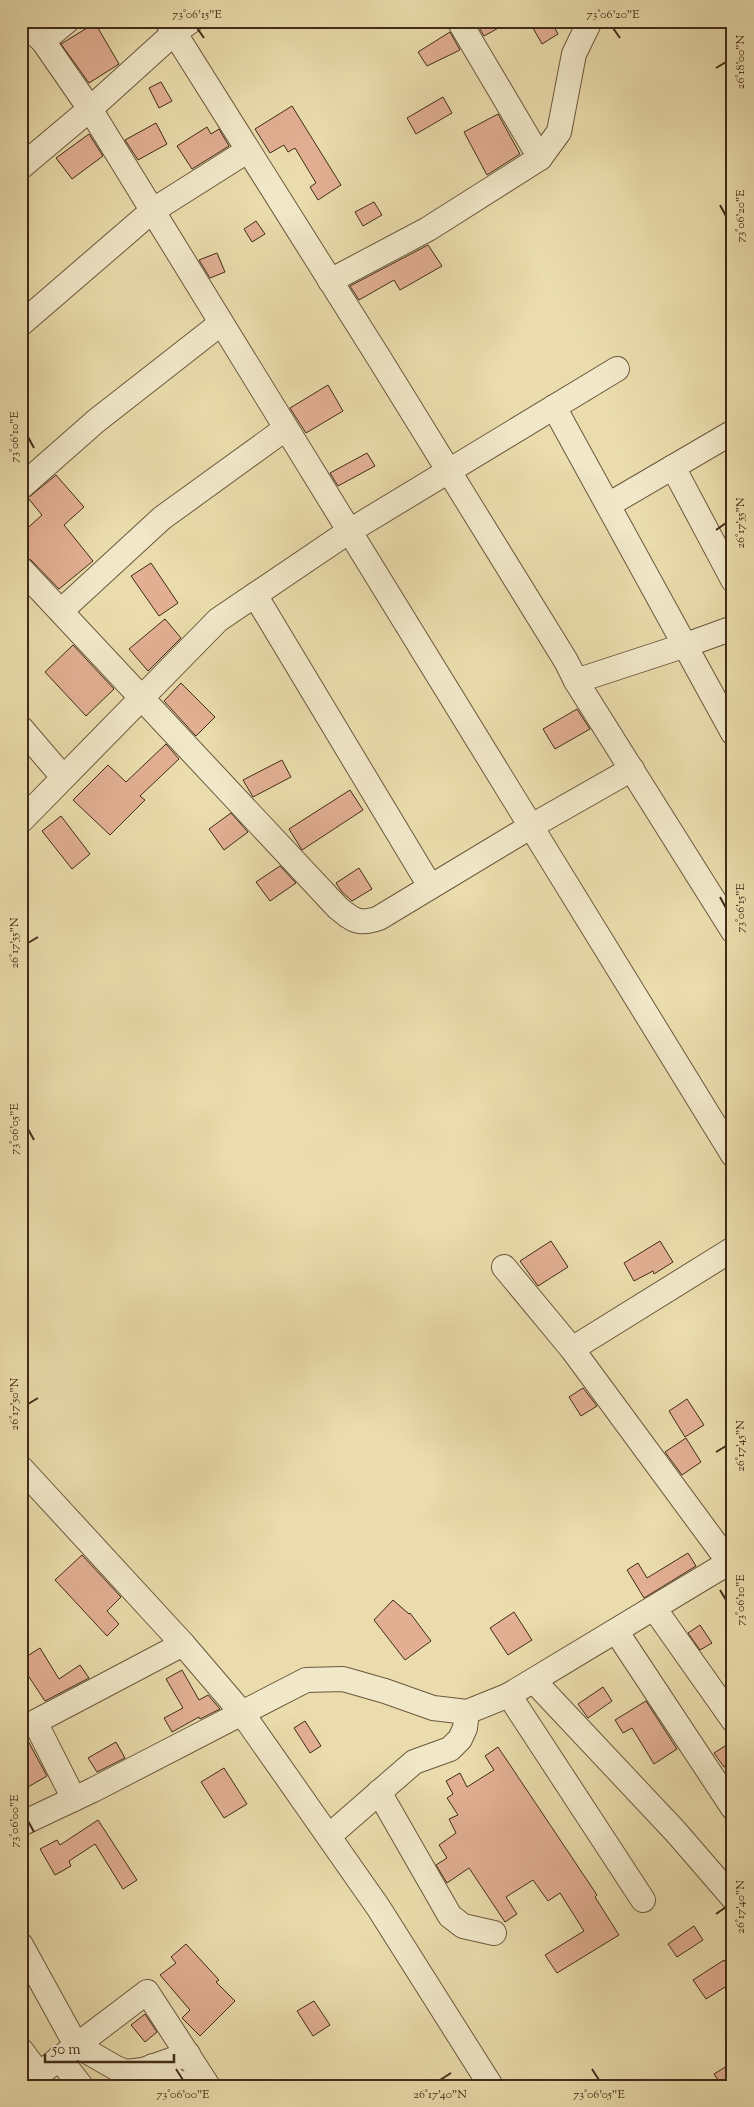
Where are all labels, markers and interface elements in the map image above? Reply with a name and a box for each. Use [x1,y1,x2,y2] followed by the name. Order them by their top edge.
[172,6,223,24] text: 73°06'15"E
[586,6,640,24] text: 73°06'20"E
[732,34,750,89] text: 26°18'00"N
[732,189,750,243] text: 73°06'20"E
[6,411,24,463] text: 73°06'10"E
[732,497,750,549] text: 26°17'55"N
[732,882,750,933] text: 73°06'15"E
[6,917,24,969] text: 26°17'55"N
[6,1103,24,1155] text: 73°06'05"E
[6,1377,24,1430] text: 26°17'50"N
[732,1420,750,1472] text: 26°17'45"N
[732,1574,750,1626] text: 73°06'10"E
[6,1794,24,1848] text: 73°06'00"E
[732,1880,750,1934] text: 26°17'40"N
[45,2032,174,2064] scale bar
[51,2040,81,2061] text: 50 m
[156,2086,210,2104] text: 73°06'00"E
[413,2086,467,2104] text: 26°17'40"N
[573,2086,625,2104] text: 73°06'05"E

